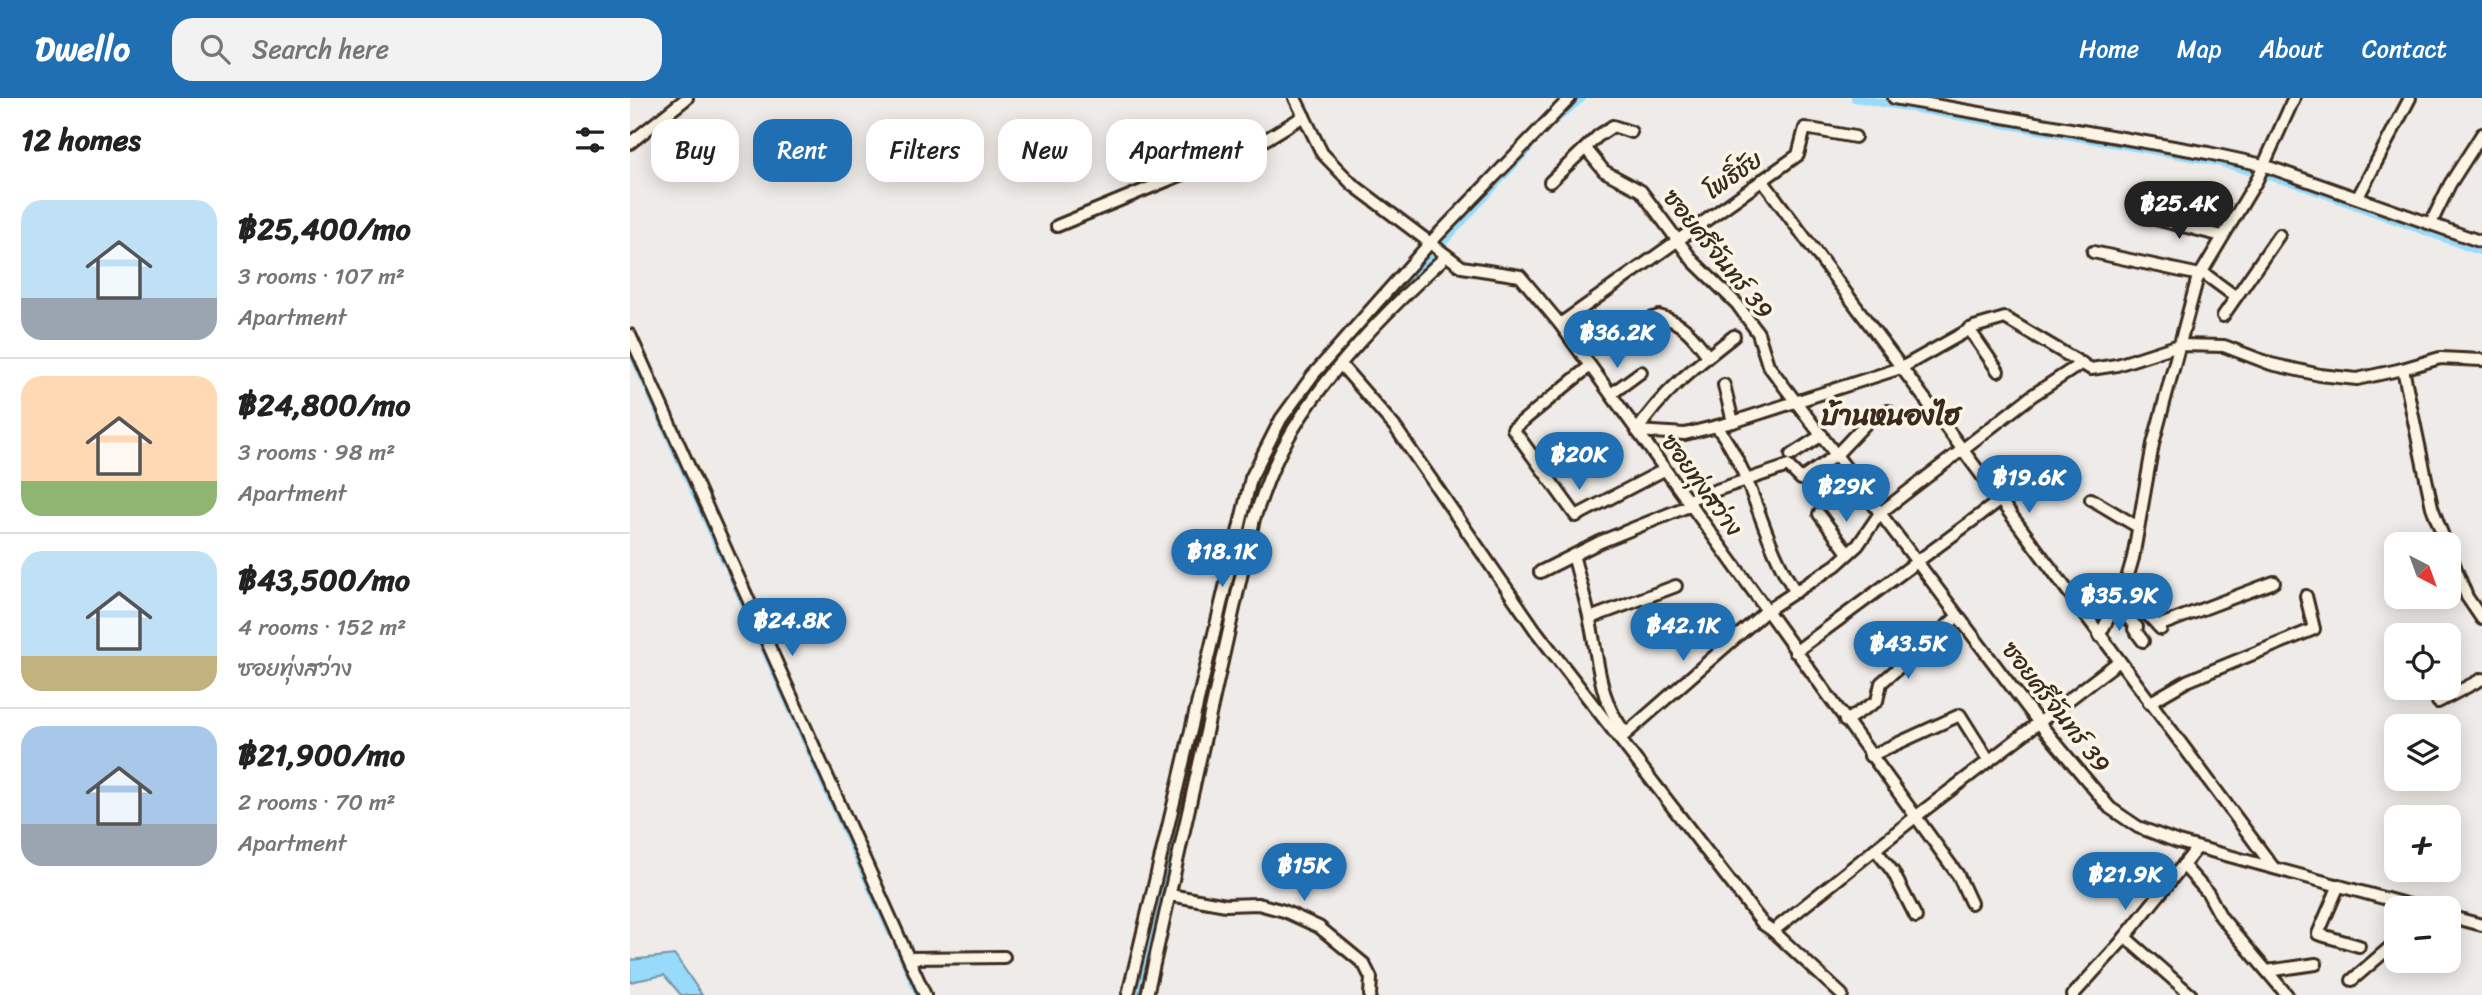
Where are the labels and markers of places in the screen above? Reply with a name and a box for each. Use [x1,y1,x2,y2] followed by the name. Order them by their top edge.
[2122,181,2236,241] pin: ฿25.4K
[1560,310,1674,370] pin: ฿36.2K
[1538,432,1620,492] pin: ฿20K
[1972,456,2086,515] pin: ฿19.6K
[1805,464,1887,524] pin: ฿29K
[1165,530,1279,589] pin: ฿18.1K
[2062,574,2176,633] pin: ฿35.9K
[735,598,849,658] pin: ฿24.8K
[1626,603,1740,663] pin: ฿42.1K
[1851,622,1965,681] pin: ฿43.5K
[1263,844,1345,903] pin: ฿15K
[2068,852,2182,912] pin: ฿21.9K

